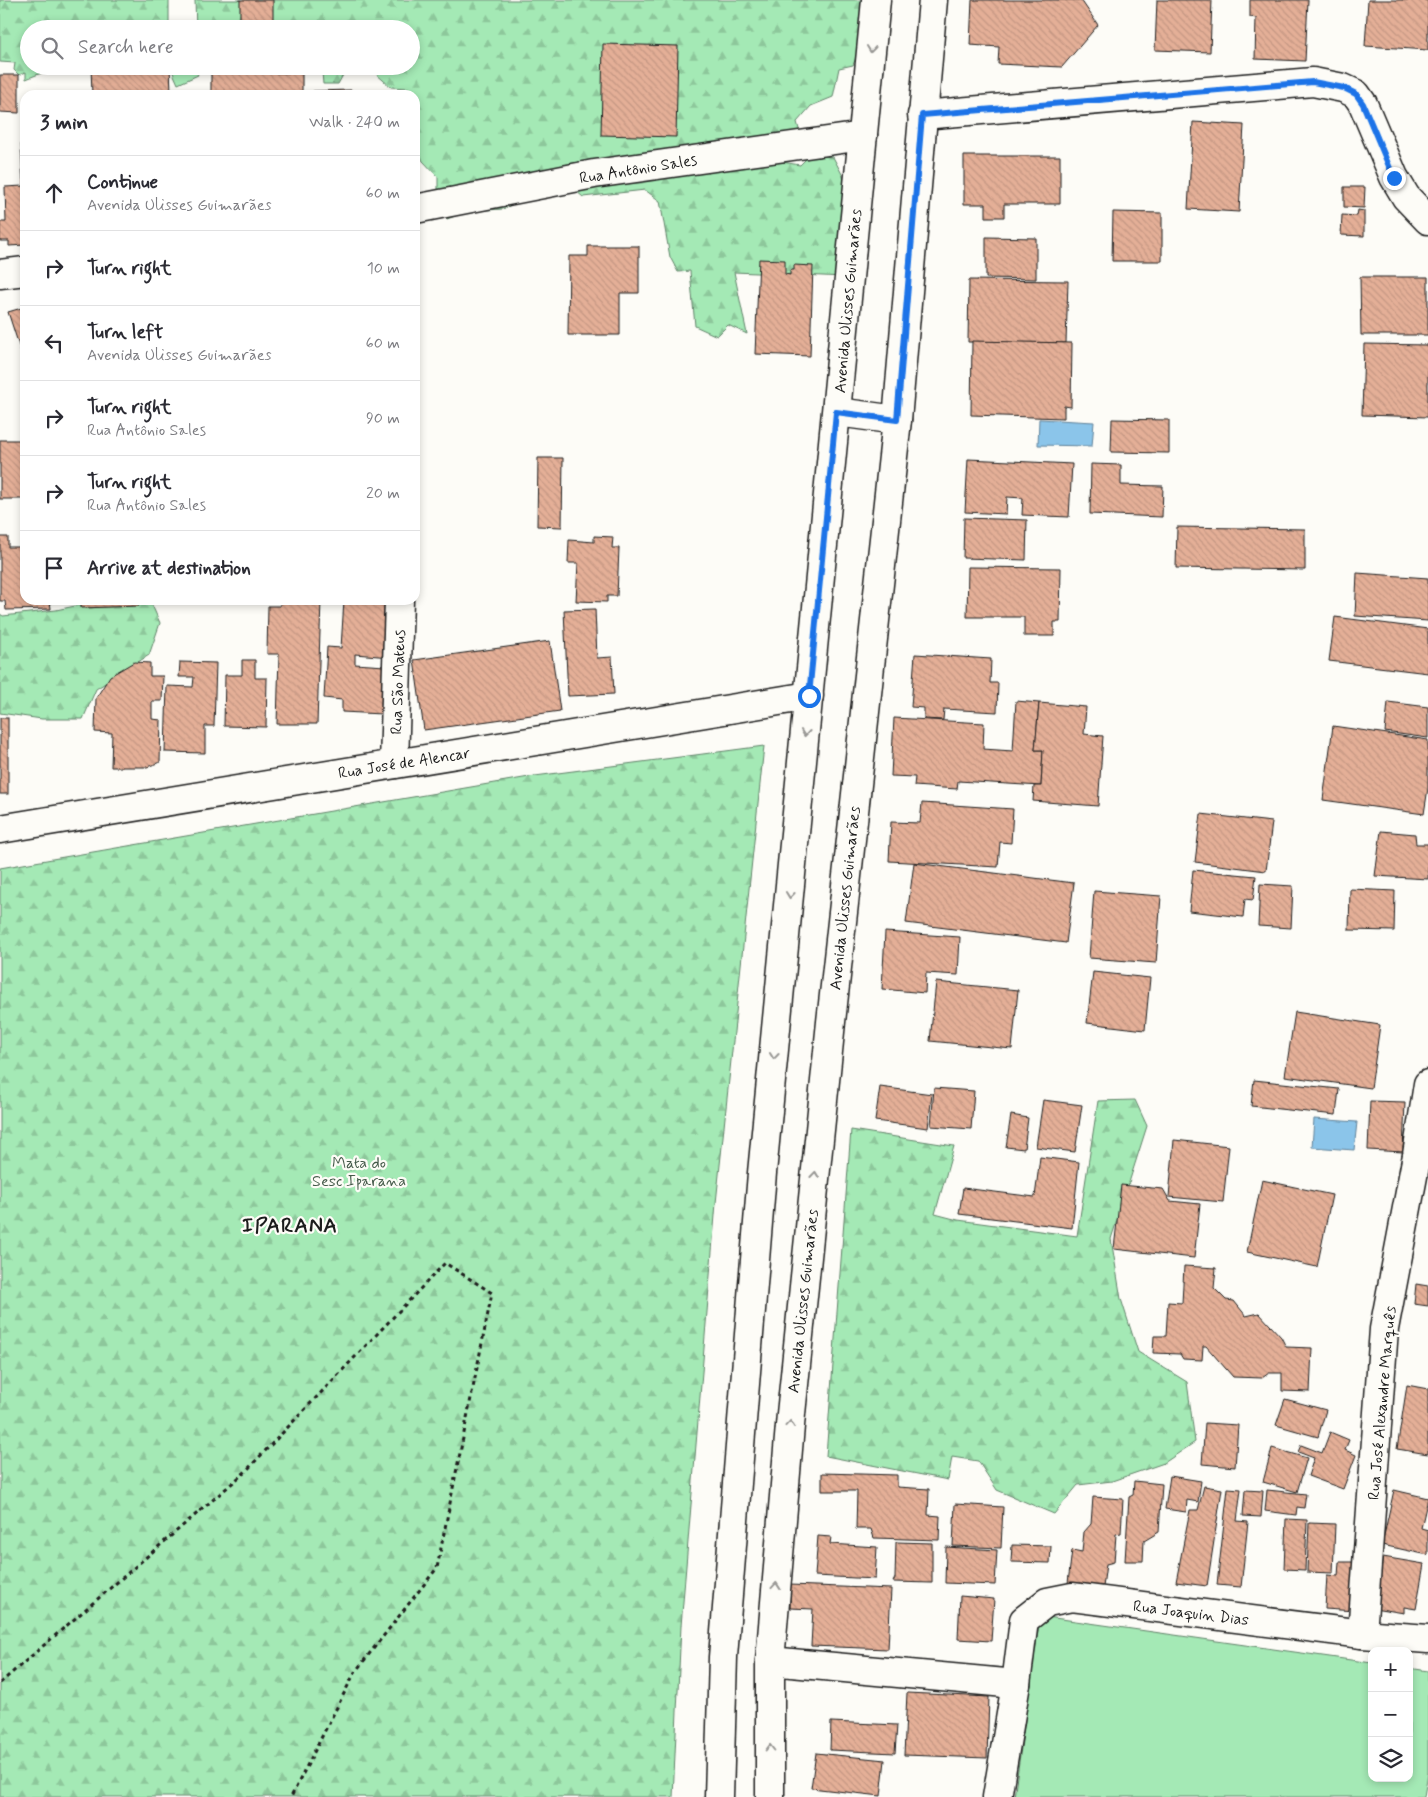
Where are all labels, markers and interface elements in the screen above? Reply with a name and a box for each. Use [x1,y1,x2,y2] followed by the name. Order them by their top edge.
[20,20,420,75] search box
[38,34,66,62] icon: search
[78,35,174,60] text: Search here
[866,45,877,53] one-way arrow
[40,109,88,137] text: 3 min
[309,112,400,133] text: Walk · 240 m
[578,150,699,189] street label: Rua Antônio Sales
[1383,167,1406,190] route end
[87,170,158,195] text: Continue
[40,179,68,207] icon: ahead
[366,183,400,204] text: 60 m
[87,195,272,216] text: Avenida Ulisses Guimarães
[830,208,867,394] street label: Avenida Ulisses Guimarães
[40,254,68,282] icon: right
[87,256,171,281] text: Turn right
[367,258,400,279] text: 10 m
[87,320,163,345] text: Turn left
[40,329,68,357] icon: left
[366,333,400,354] text: 60 m
[87,345,272,366] text: Avenida Ulisses Guimarães
[87,395,171,420] text: Turn right
[40,404,68,432] icon: right
[366,408,400,429] text: 90 m
[87,420,206,441] text: Rua Antônio Sales
[87,470,171,495] text: Turn right
[40,479,68,507] icon: right
[366,483,400,504] text: 20 m
[87,495,206,516] text: Rua Antônio Sales
[40,554,68,582] icon: arrive
[87,556,251,581] text: Arrive at destination
[386,629,411,735] street label: Rua São Mateus
[798,685,821,708] route start
[800,729,811,737] one-way arrow
[337,743,472,784] street label: Rua José de Alencar
[825,805,866,991] street label: Avenida Ulisses Guimarães
[784,891,795,899] one-way arrow
[769,1053,780,1061] one-way arrow
[312,1153,406,1192] park label: Mata do Sesc Iparana
[809,1171,820,1179] one-way arrow
[783,1208,824,1394] street label: Avenida Ulisses Guimarães
[242,1212,338,1240] district label: IPARANA
[1364,1305,1401,1501] street label: Rua José Alexandre Marquês
[784,1420,795,1428] one-way arrow
[771,1582,782,1590] one-way arrow
[1132,1596,1250,1631] street label: Rua Joaquin Dias
[1368,1647,1413,1782] map controls
[1368,1647,1413,1692] button: +
[1368,1692,1413,1737] button: −
[1368,1737,1413,1782] button: layers
[765,1744,775,1752] one-way arrow

